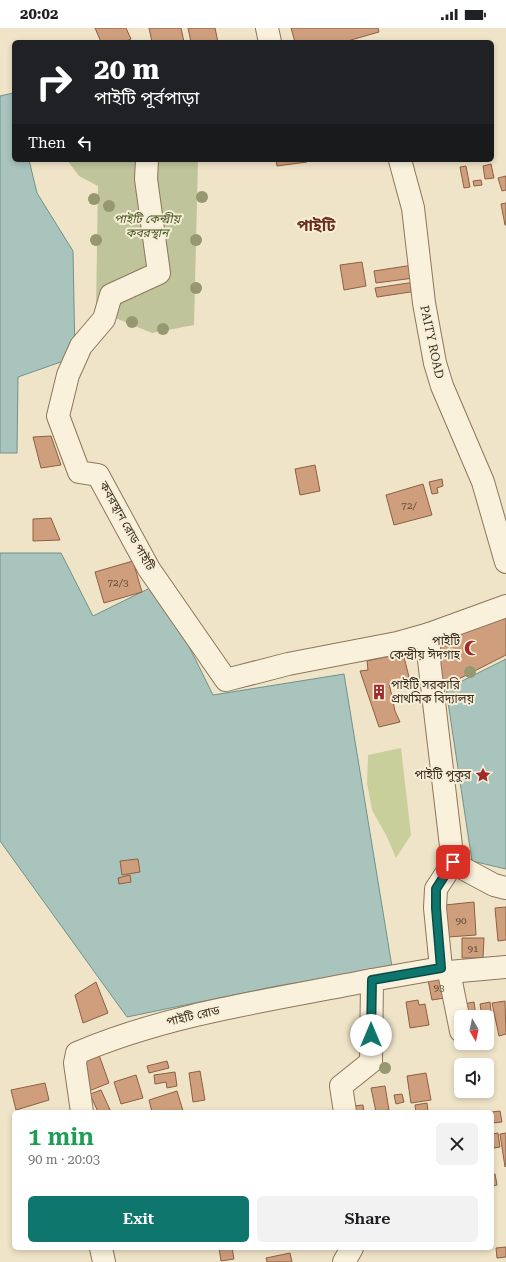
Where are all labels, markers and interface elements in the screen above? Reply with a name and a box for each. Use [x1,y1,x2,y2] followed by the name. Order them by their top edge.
[20,5,58,23] text: 20:02
[94,53,159,86] text: 20 m
[28,56,80,108] icon: right
[94,87,199,108] text: পাইটি পূর্বপাড়া
[74,132,96,154] icon: left
[28,134,66,152] text: Then
[114,212,183,240] park label: পাইটি কেন্দ্রীয় কবরস্থান
[297,216,336,235] district label: পাইটি
[417,304,447,380] street label: PAITY ROAD
[96,478,158,573] street label: কবরস্থান রোড পাইটি
[401,500,417,511] house number: 72/
[108,577,129,588] house number: 72/3
[390,633,461,662] place label: পাইটি কেন্দ্রীয় ঈদগাহ
[463,639,481,657] mosque icon: পাইটি কেন্দ্রীয় ঈদগাহ
[391,677,475,706] place label: পাইটি সরকারি প্রাথমিক বিদ্যালয়
[370,683,388,701] building icon: পাইটি সরকারি প্রাথমিক বিদ্যালয়
[474,766,492,784] place icon: পাইটি পুকুর
[415,767,472,783] place label: পাইটি পুকুর
[436,845,470,879] pin
[442,851,464,873] icon: arrive
[455,915,467,926] house number: 90
[467,943,479,954] house number: 91
[433,982,445,993] house number: 93
[165,1002,221,1029] street label: পাইটি রোড
[454,1010,494,1050] north arrow
[454,1010,494,1098] map controls
[350,1014,392,1056] position arrow
[454,1058,494,1098] button: sound
[28,1123,94,1151] text: 1 min
[436,1123,478,1165] button: close
[28,1152,100,1167] text: 90 m · 20:03
[28,1196,249,1242] button: Exit
[257,1196,478,1242] button: Share

